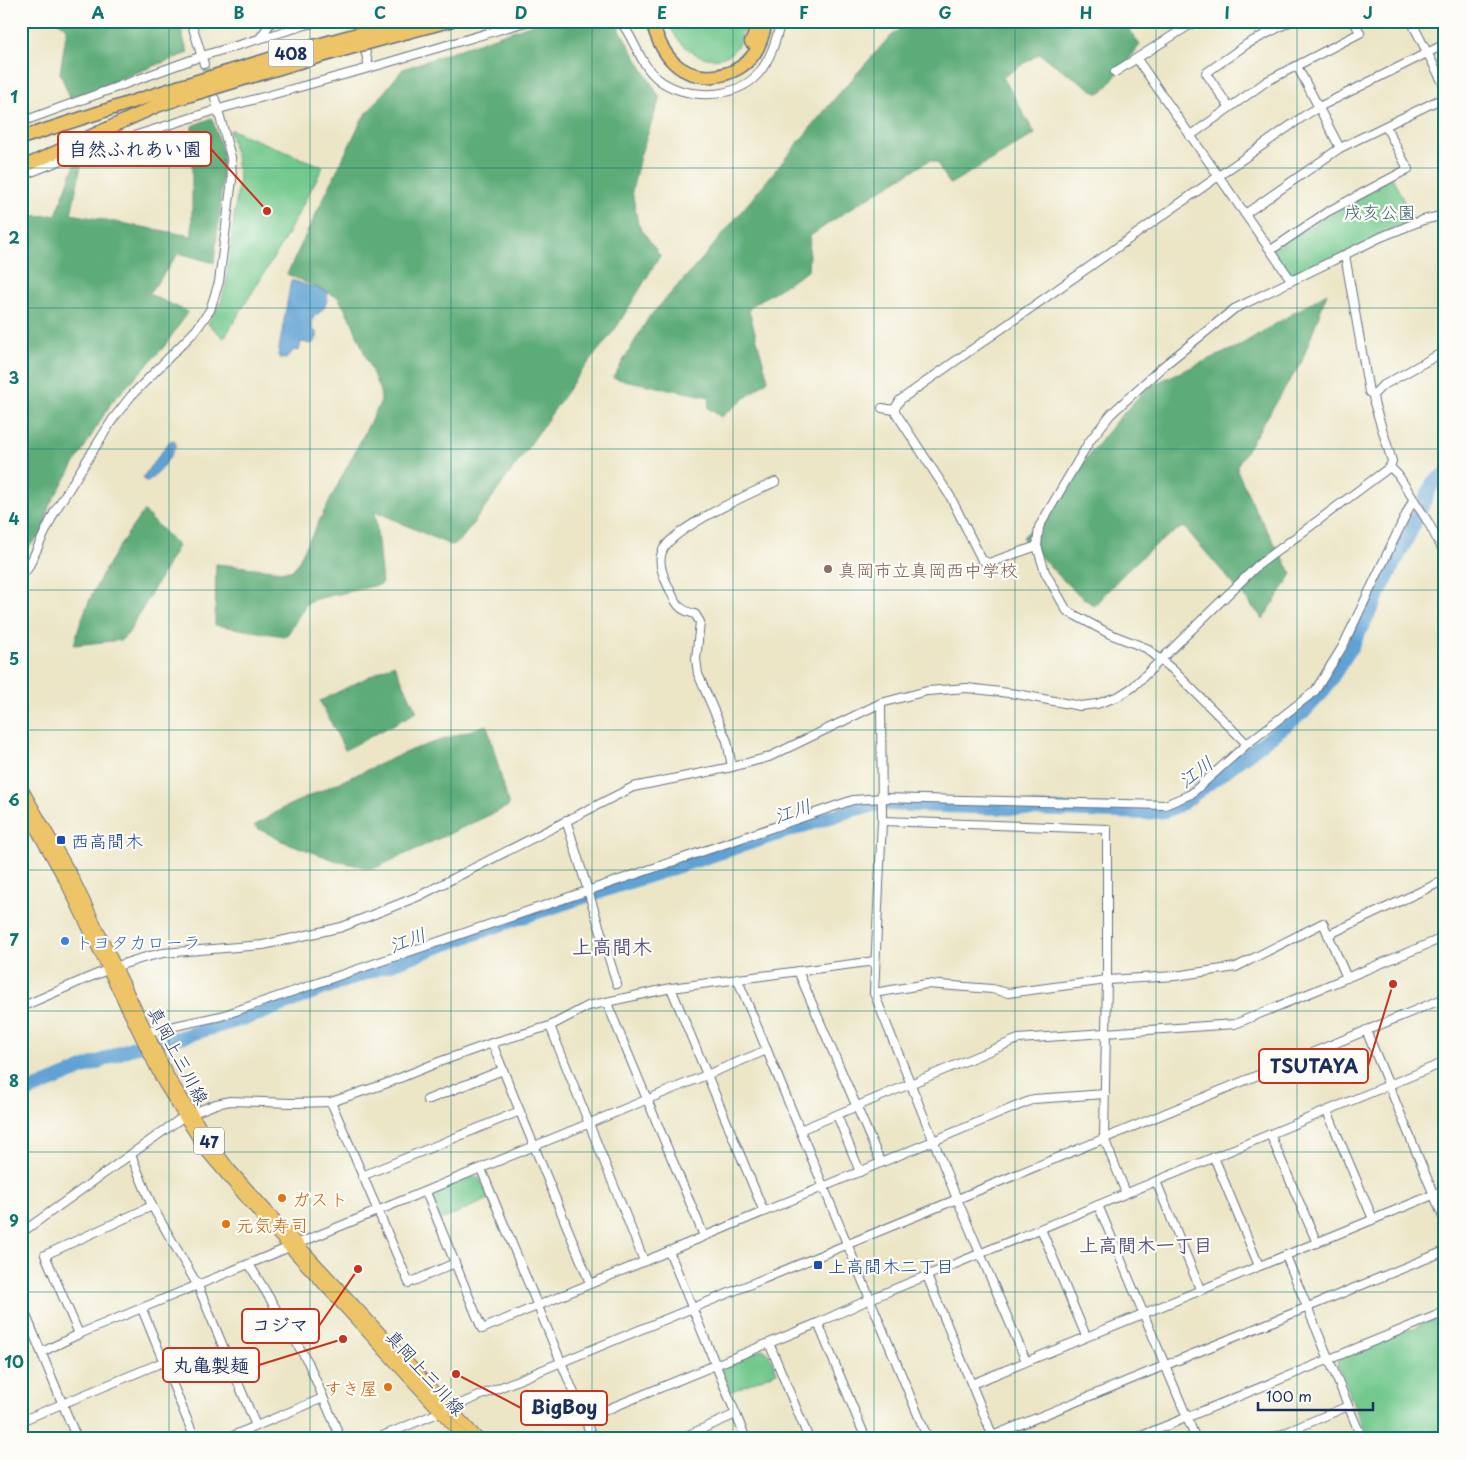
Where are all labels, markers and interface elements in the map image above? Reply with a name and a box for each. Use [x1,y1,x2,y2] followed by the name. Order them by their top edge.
[92,0,105,24] text: A
[234,0,245,24] text: B
[374,0,386,24] text: C
[515,0,527,24] text: D
[657,0,667,24] text: E
[799,0,809,24] text: F
[938,0,952,24] text: G
[1080,0,1092,24] text: H
[1224,0,1230,24] text: I
[1363,0,1373,24] text: J
[268,40,314,66] road number: 408
[10,84,18,108] text: 1
[58,132,211,166] callout: 自然ふれあい園
[68,134,202,162] text: 自然ふれあい園
[1344,198,1416,225] park label: 戌亥公園
[8,225,20,249] text: 2
[9,365,19,389] text: 3
[9,506,20,530] text: 4
[838,556,1018,583] place label: 真岡市立真岡西中学校
[822,563,834,575] marker: 真岡市立真岡西中学校
[9,646,19,670] text: 5
[1171,748,1219,794] water label: 江川
[8,787,20,811] text: 6
[770,791,814,829] water label: 江川
[71,827,143,854] place label: 西高間木
[55,834,67,846] marker: 西高間木
[384,919,430,959] water label: 江川
[9,927,19,951] text: 7
[75,928,201,955] place label: トヨタカローラ
[572,931,652,961] district label: 上高間木
[59,935,71,947] marker: トヨタカローラ
[142,1001,216,1109] street label: 真岡上三川線
[1259,1049,1368,1083] callout: TSUTAYA
[1270,1051,1358,1079] text: TSUTAYA
[9,1068,19,1092] text: 8
[194,1128,224,1154] road number: 47
[292,1185,348,1212] place label: ガスト
[276,1192,288,1204] marker: ガスト
[9,1208,19,1232] text: 9
[236,1211,308,1238] place label: 元気寿司
[220,1218,232,1230] marker: 元気寿司
[1079,1230,1213,1258] district label: 上高間木一丁目
[828,1252,954,1279] place label: 上高間木二丁目
[812,1259,824,1271] marker: 上高間木二丁目
[242,1309,319,1343] callout: コジマ
[251,1310,309,1338] text: コジマ
[380,1323,472,1421] street label: 真岡上三川線
[163,1348,259,1382] callout: 丸亀製麺
[4,1349,24,1373] text: 10
[173,1350,249,1378] text: 丸亀製麺
[324,1374,378,1401] place label: すき屋
[1258,1380,1374,1412] scale bar
[382,1381,394,1393] marker: すき屋
[1266,1384,1312,1407] text: 100 m
[521,1391,607,1425] callout: BigBoy
[531,1392,597,1420] text: BigBoy

